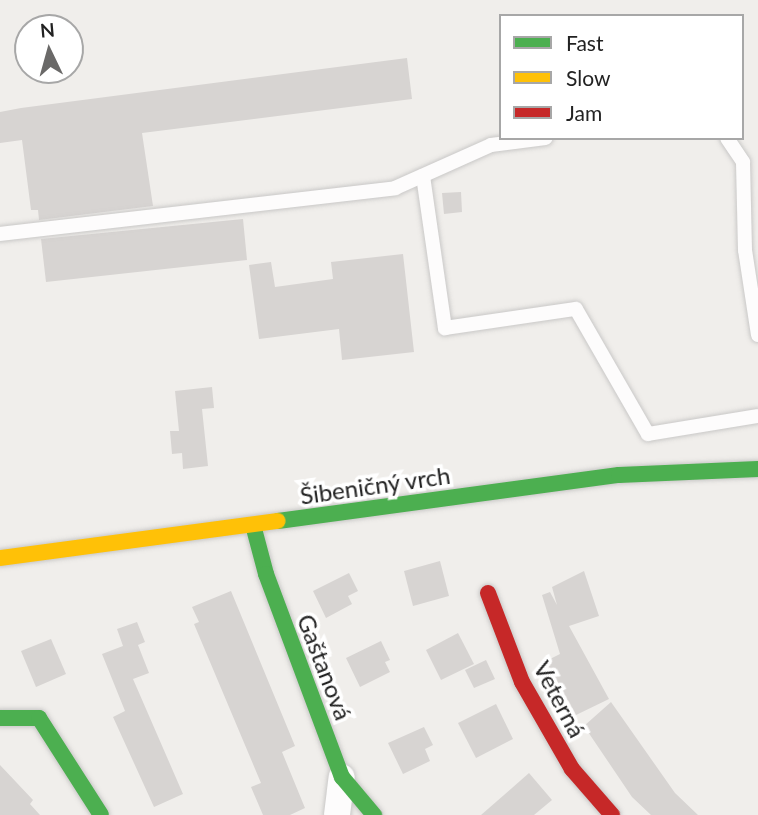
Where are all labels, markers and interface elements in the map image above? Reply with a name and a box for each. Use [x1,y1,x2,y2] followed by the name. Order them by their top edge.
[14,14,84,84] north arrow
[499,14,744,140] legend
[39,17,56,42] text: N
[566,30,603,55] text: Fast
[566,65,610,90] text: Slow
[566,100,602,125] text: Jam
[297,460,453,510] street label: Šibeničný vrch
[292,610,358,724] street label: Gaštanová
[528,656,592,742] street label: Veterná

